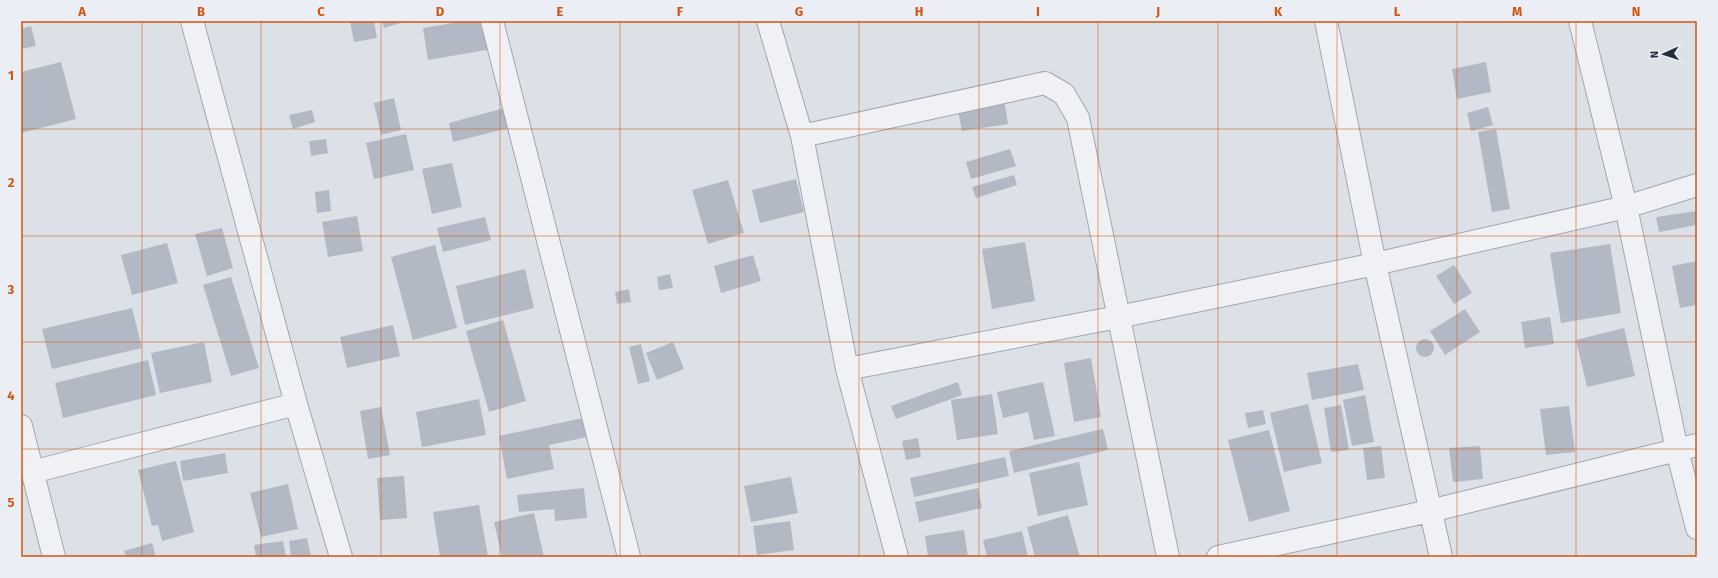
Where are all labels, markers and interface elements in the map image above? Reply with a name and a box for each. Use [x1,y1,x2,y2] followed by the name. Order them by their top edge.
[77,4,86,19] text: A
[197,4,205,19] text: B
[317,4,325,19] text: C
[436,4,445,19] text: D
[557,4,564,19] text: E
[677,4,684,19] text: F
[795,4,803,19] text: G
[915,4,923,19] text: H
[1036,4,1040,19] text: I
[1155,4,1160,19] text: J
[1274,4,1283,19] text: K
[1394,4,1401,19] text: L
[1512,4,1522,19] text: M
[1632,4,1640,19] text: N
[1644,34,1684,74] north arrow
[1648,51,1661,58] text: N
[8,68,14,83] text: 1
[8,175,15,190] text: 2
[7,282,15,297] text: 3
[7,388,15,403] text: 4
[8,495,15,510] text: 5

